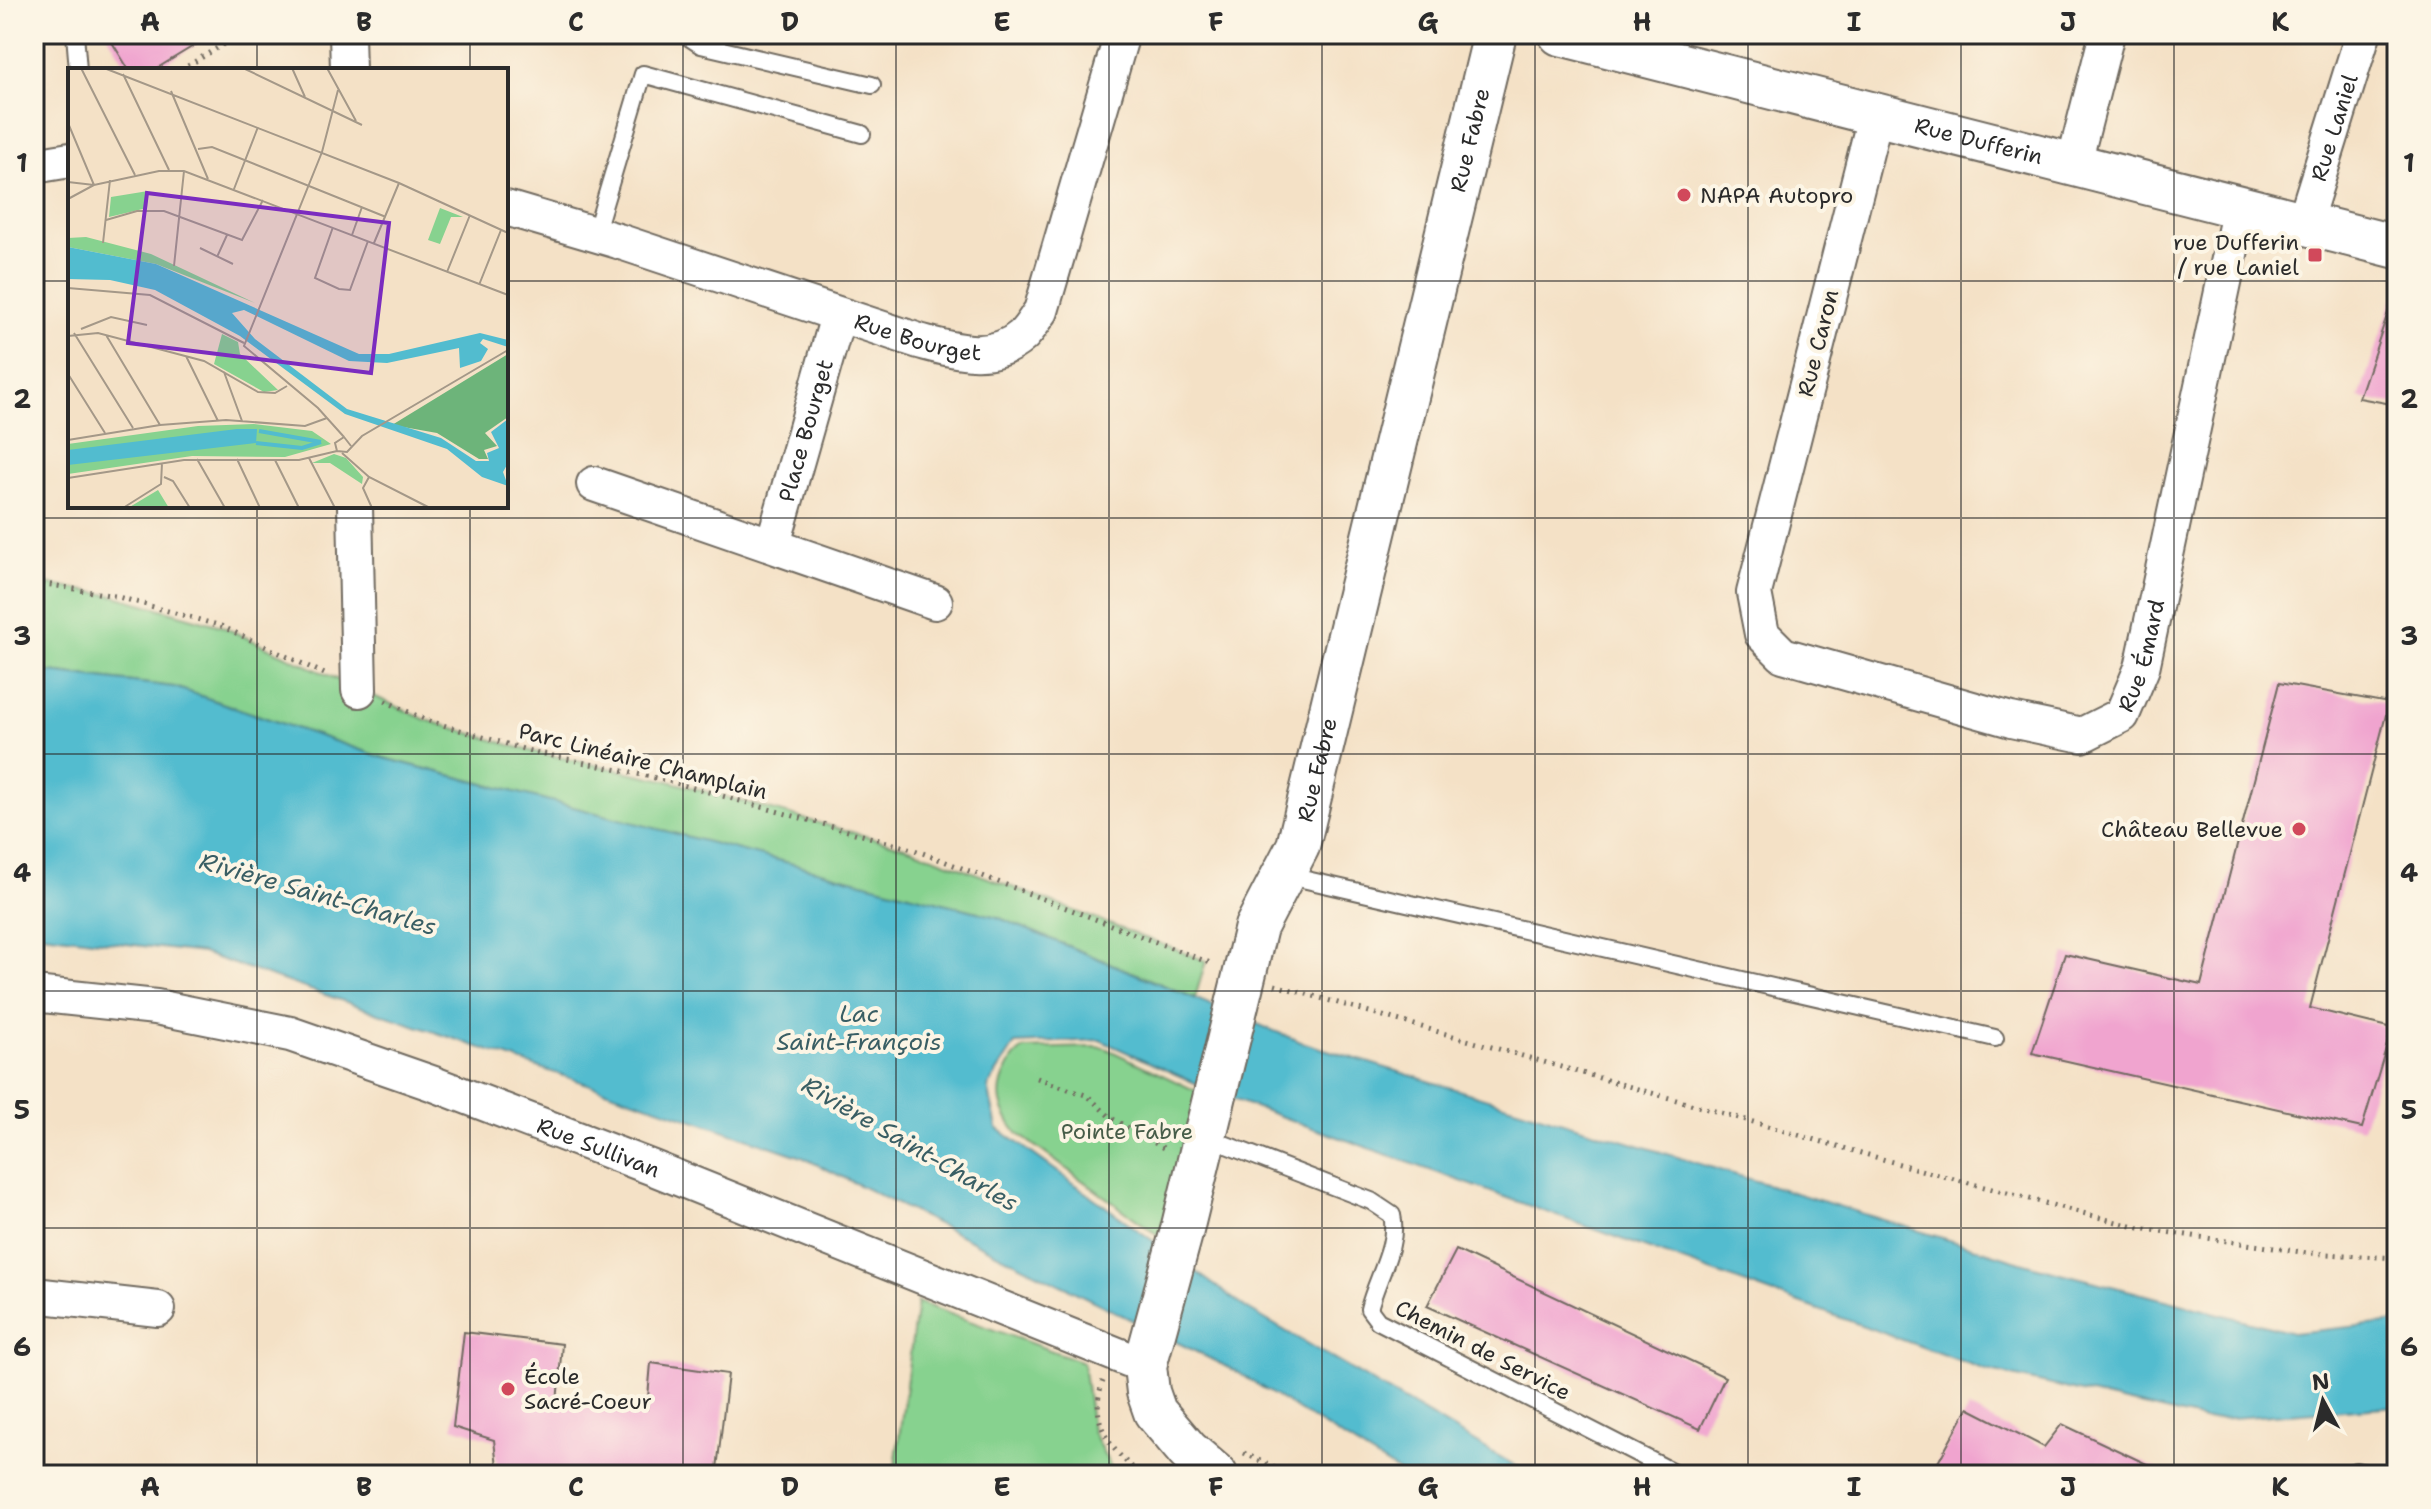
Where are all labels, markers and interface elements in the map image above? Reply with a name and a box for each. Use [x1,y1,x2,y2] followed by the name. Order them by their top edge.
[140,4,160,39] text: A
[356,4,372,39] text: B
[568,4,584,39] text: C
[781,4,799,39] text: D
[993,4,1011,39] text: E
[1208,4,1224,39] text: F
[1418,4,1439,39] text: G
[1633,4,1651,39] text: H
[1847,4,1861,39] text: I
[2060,4,2076,39] text: J
[2271,4,2289,39] text: K
[68,68,508,508] inset map
[2303,70,2364,185] street label: Rue Laniel
[1443,85,1496,195] street label: Rue Fabre
[1912,110,2046,171] street label: Rue Dufferin
[16,145,28,180] text: 1
[2403,145,2415,180] text: 1
[1700,181,1853,210] place label: NAPA Autopro
[1675,186,1693,204] marker: NAPA Autopro
[2173,228,2299,282] place label: rue Dufferin / rue Laniel
[2306,246,2324,264] marker: rue Dufferin / rue Laniel
[1791,286,1845,400] street label: Rue Caron
[851,306,981,367] street label: Rue Bourget
[771,356,839,505] street label: Place Bourget
[13,381,31,416] text: 2
[2400,381,2418,416] text: 2
[2111,597,2171,716] street label: Rue Émard
[13,618,31,653] text: 3
[2400,618,2418,653] text: 3
[1290,715,1343,825] street label: Rue Fabre
[516,716,770,806] street label: Parc Linéaire Champlain
[2101,815,2283,844] place label: Château Bellevue
[2290,820,2308,838] marker: Château Bellevue
[196,845,440,943] water label: Rivière Saint-Charles
[13,855,31,890] text: 4
[2400,855,2418,890] text: 4
[776,998,942,1058] water label: Lac Saint-François
[796,1069,1024,1219] water label: Rivière Saint-Charles
[14,1092,30,1127] text: 5
[2401,1092,2417,1127] text: 5
[533,1110,664,1184] street label: Rue Sullivan
[1061,1117,1193,1146] park label: Pointe Fabre
[1390,1293,1576,1407] street label: Chemin de Service
[13,1329,31,1364] text: 6
[2400,1329,2418,1364] text: 6
[2283,1361,2363,1441] north arrow
[524,1362,652,1416] place label: École Sacré-Coeur
[2310,1366,2331,1397] text: N
[499,1380,517,1398] marker: École Sacré-Coeur
[140,1469,160,1504] text: A
[356,1469,372,1504] text: B
[568,1469,584,1504] text: C
[781,1469,799,1504] text: D
[993,1469,1011,1504] text: E
[1208,1469,1224,1504] text: F
[1418,1469,1439,1504] text: G
[1633,1469,1651,1504] text: H
[1847,1469,1861,1504] text: I
[2060,1469,2076,1504] text: J
[2271,1469,2289,1504] text: K

